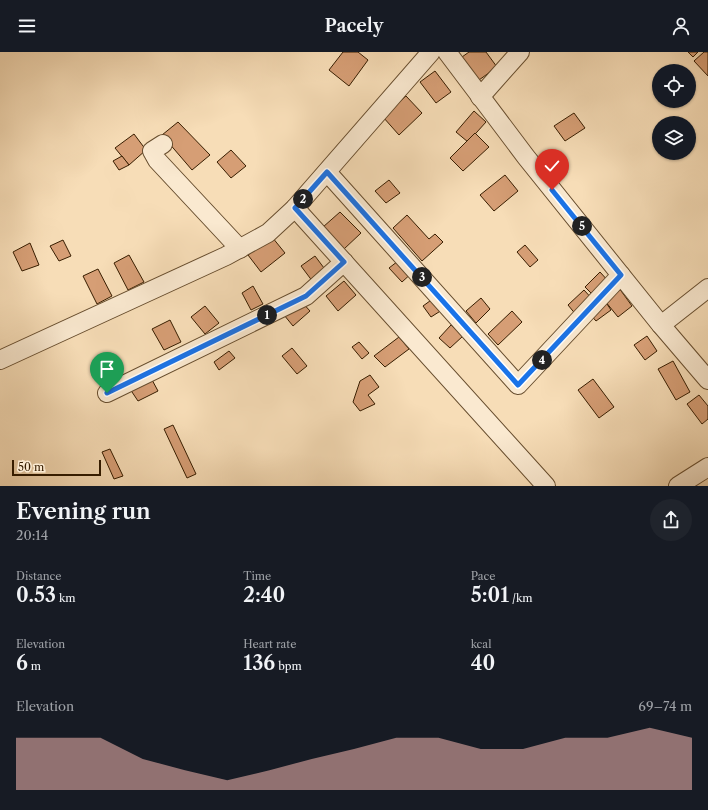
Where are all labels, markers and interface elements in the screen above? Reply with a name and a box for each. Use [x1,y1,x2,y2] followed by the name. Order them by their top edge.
[16,15,38,37] icon: menu
[325,15,383,37] text: Pacely
[670,15,692,37] icon: person
[652,64,696,160] map controls
[652,64,696,108] button: locate
[652,116,696,160] button: layers
[535,149,569,190] pin
[541,155,563,177] icon: check
[293,189,313,209] pin: 2
[300,192,306,206] text: 2
[572,216,592,236] pin: 5
[579,219,585,233] text: 5
[412,267,432,287] pin: 3
[419,270,425,284] text: 3
[257,305,277,325] pin: 1
[265,308,269,322] text: 1
[532,350,552,370] pin: 4
[90,352,124,393] pin
[539,353,545,367] text: 4
[96,358,118,380] icon: arrive
[12,458,101,477] scale bar
[18,460,44,474] text: 50 m
[16,498,151,525] text: Evening run
[650,499,692,541] button: share
[16,527,48,543] text: 20:14
[16,569,62,583] text: Distance
[243,569,271,583] text: Time
[471,569,496,583] text: Pace
[16,583,56,607] text: 0.53
[243,583,285,607] text: 2:40
[471,583,509,607] text: 5:01
[56,591,76,605] text: km
[509,591,533,605] text: /km
[16,637,65,651] text: Elevation
[243,637,296,651] text: Heart rate
[471,637,491,651] text: kcal
[16,651,28,675] text: 6
[243,651,275,675] text: 136
[471,651,495,675] text: 40
[28,659,41,673] text: m
[275,659,302,673] text: bpm
[16,698,74,714] text: Elevation
[638,698,692,714] text: 69–74 m

